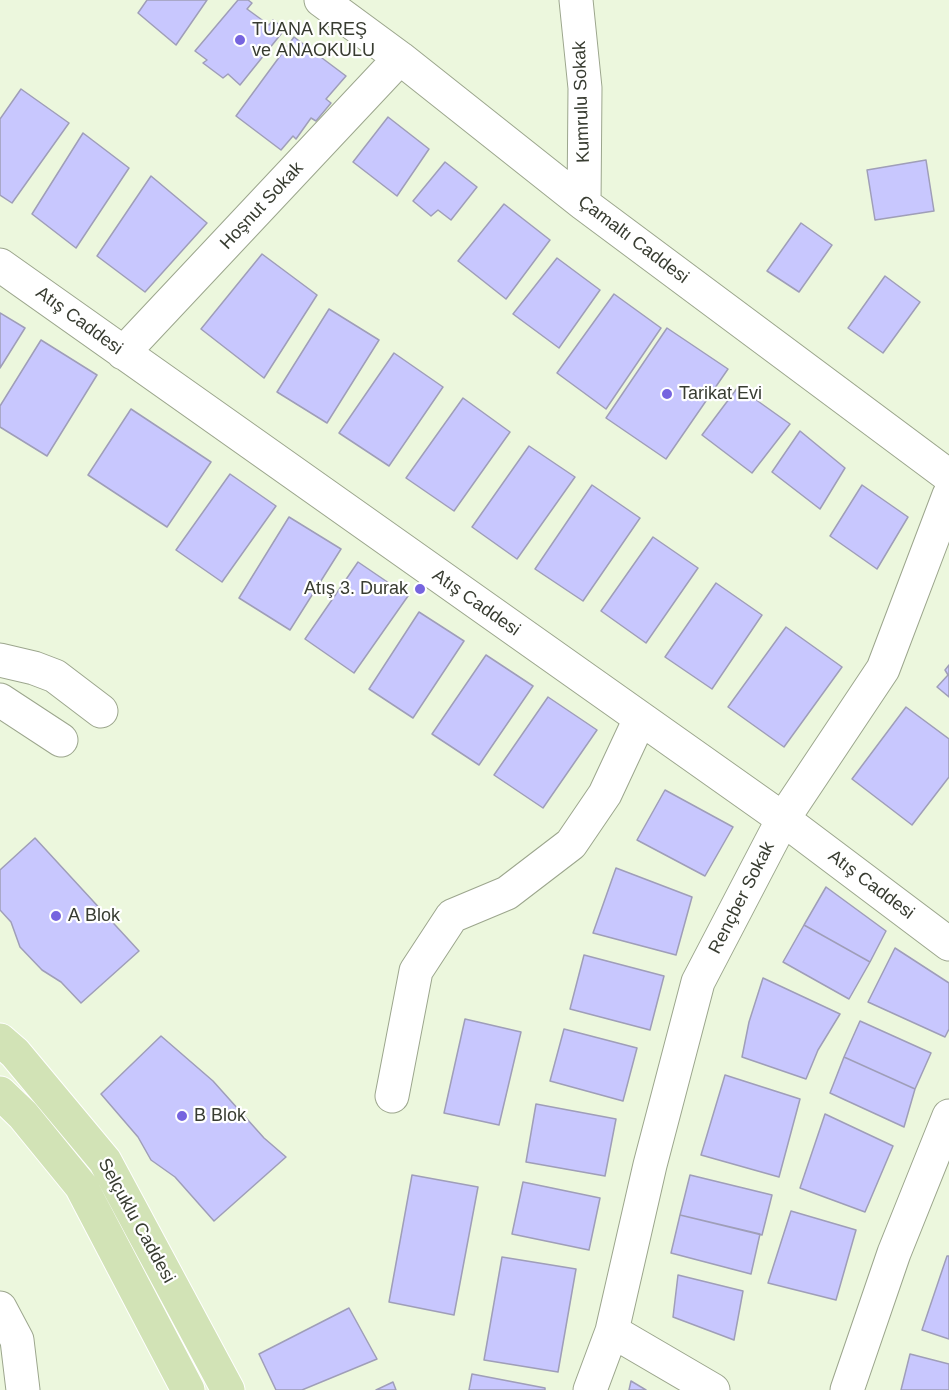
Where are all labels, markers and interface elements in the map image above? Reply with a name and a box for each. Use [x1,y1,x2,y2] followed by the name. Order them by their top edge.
[252,19,375,62] place label: TUANA KREŞ ve ANAOKULU
[233,33,247,47] marker: TUANA KREŞ ve ANAOKULU
[569,41,595,163] street label: Kumrulu Sokak
[216,158,308,254] street label: Hoşnut Sokak
[573,191,693,289] street label: Çamaltı Caddesi
[31,282,127,360] street label: Atış Caddesi
[679,383,762,405] place label: Tarikat Evi
[660,387,674,401] marker: Tarikat Evi
[428,565,524,641] street label: Atış Caddesi
[304,578,408,600] place label: Atış 3. Durak
[413,582,427,596] marker: Atış 3. Durak
[704,838,780,958] street label: Rençber Sokak
[824,846,918,924] street label: Atış Caddesi
[68,905,120,927] place label: A Blok
[49,909,63,923] marker: A Blok
[194,1105,246,1127] place label: B Blok
[175,1109,189,1123] marker: B Blok
[93,1155,179,1287] street label: Selçuklu Caddesi

